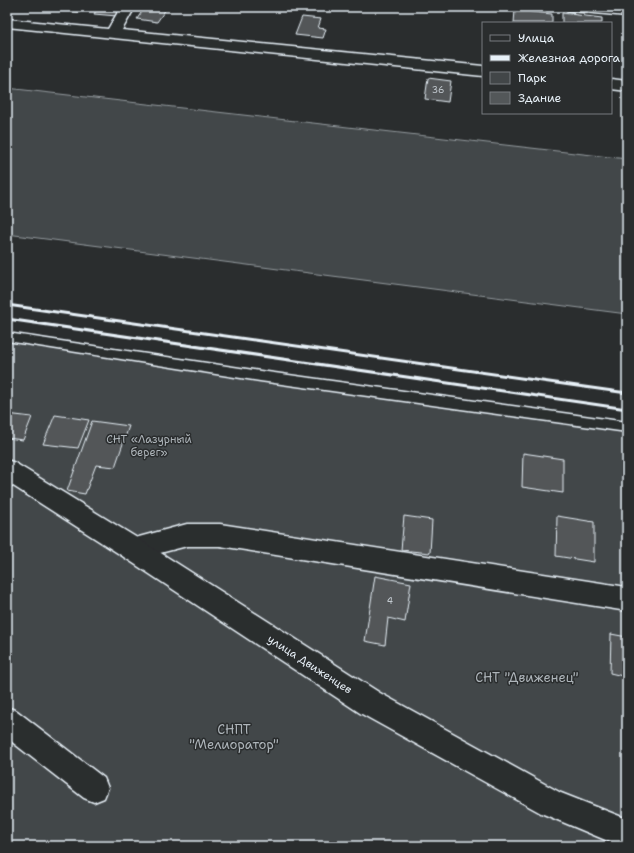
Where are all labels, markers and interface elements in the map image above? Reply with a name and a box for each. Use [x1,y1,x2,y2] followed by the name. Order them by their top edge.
[482,22,612,114] legend
[518,30,555,46] text: Улица
[518,50,621,66] text: Железная дорога
[518,70,547,86] text: Парк
[432,84,444,96] house number: 36
[518,90,562,106] text: Здание
[106,432,192,460] park label: СНТ «Лазурный берег»
[387,595,393,607] house number: 4
[265,631,355,697] street label: улица Движенцев
[475,669,579,686] park label: СНТ "Движенец"
[189,721,279,753] park label: СНПТ "Мелиоратор"

